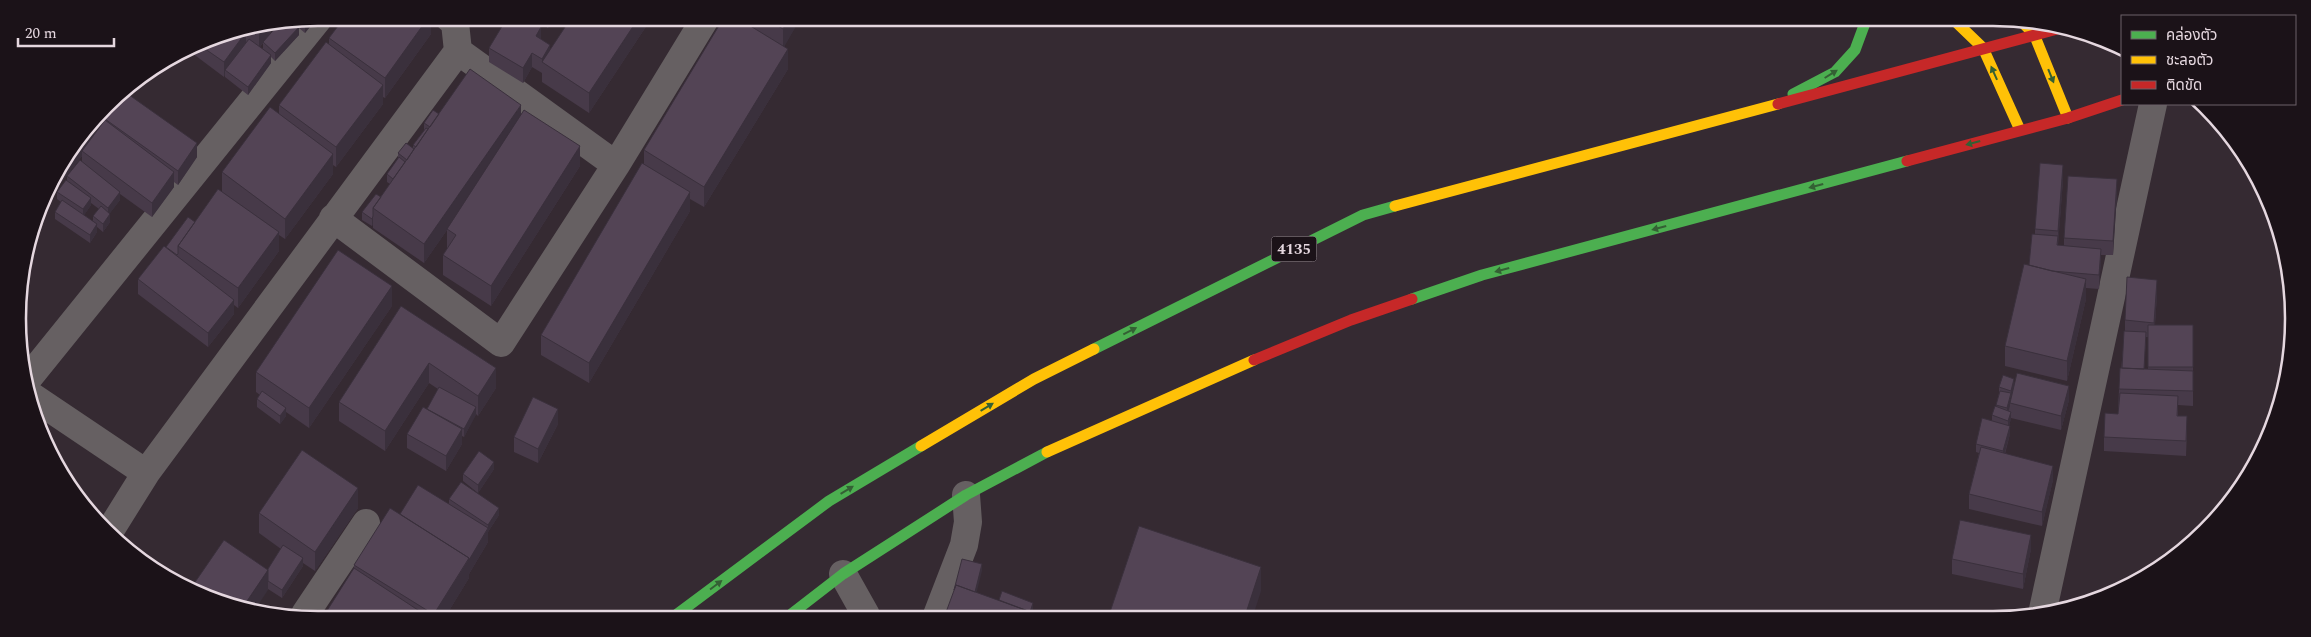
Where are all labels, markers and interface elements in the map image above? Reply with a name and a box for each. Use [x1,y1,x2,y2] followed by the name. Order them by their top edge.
[18,15,114,47] scale bar
[2121,15,2296,105] legend
[25,22,57,45] text: 20 m
[2166,24,2217,47] text: คล่องตัว
[2166,49,2213,72] text: ชะลอตัว
[1990,66,1998,80] one-way arrow
[1824,69,1837,78] one-way arrow
[2047,69,2055,84] one-way arrow
[2166,74,2202,97] text: ติดขัด
[1965,139,1980,147] one-way arrow
[1808,182,1823,190] one-way arrow
[1652,225,1667,233] one-way arrow
[1272,236,1316,262] road number: 4135
[1494,266,1510,274] one-way arrow
[1123,327,1137,335] one-way arrow
[980,403,993,412] one-way arrow
[841,486,854,495] one-way arrow
[709,581,722,591] one-way arrow

